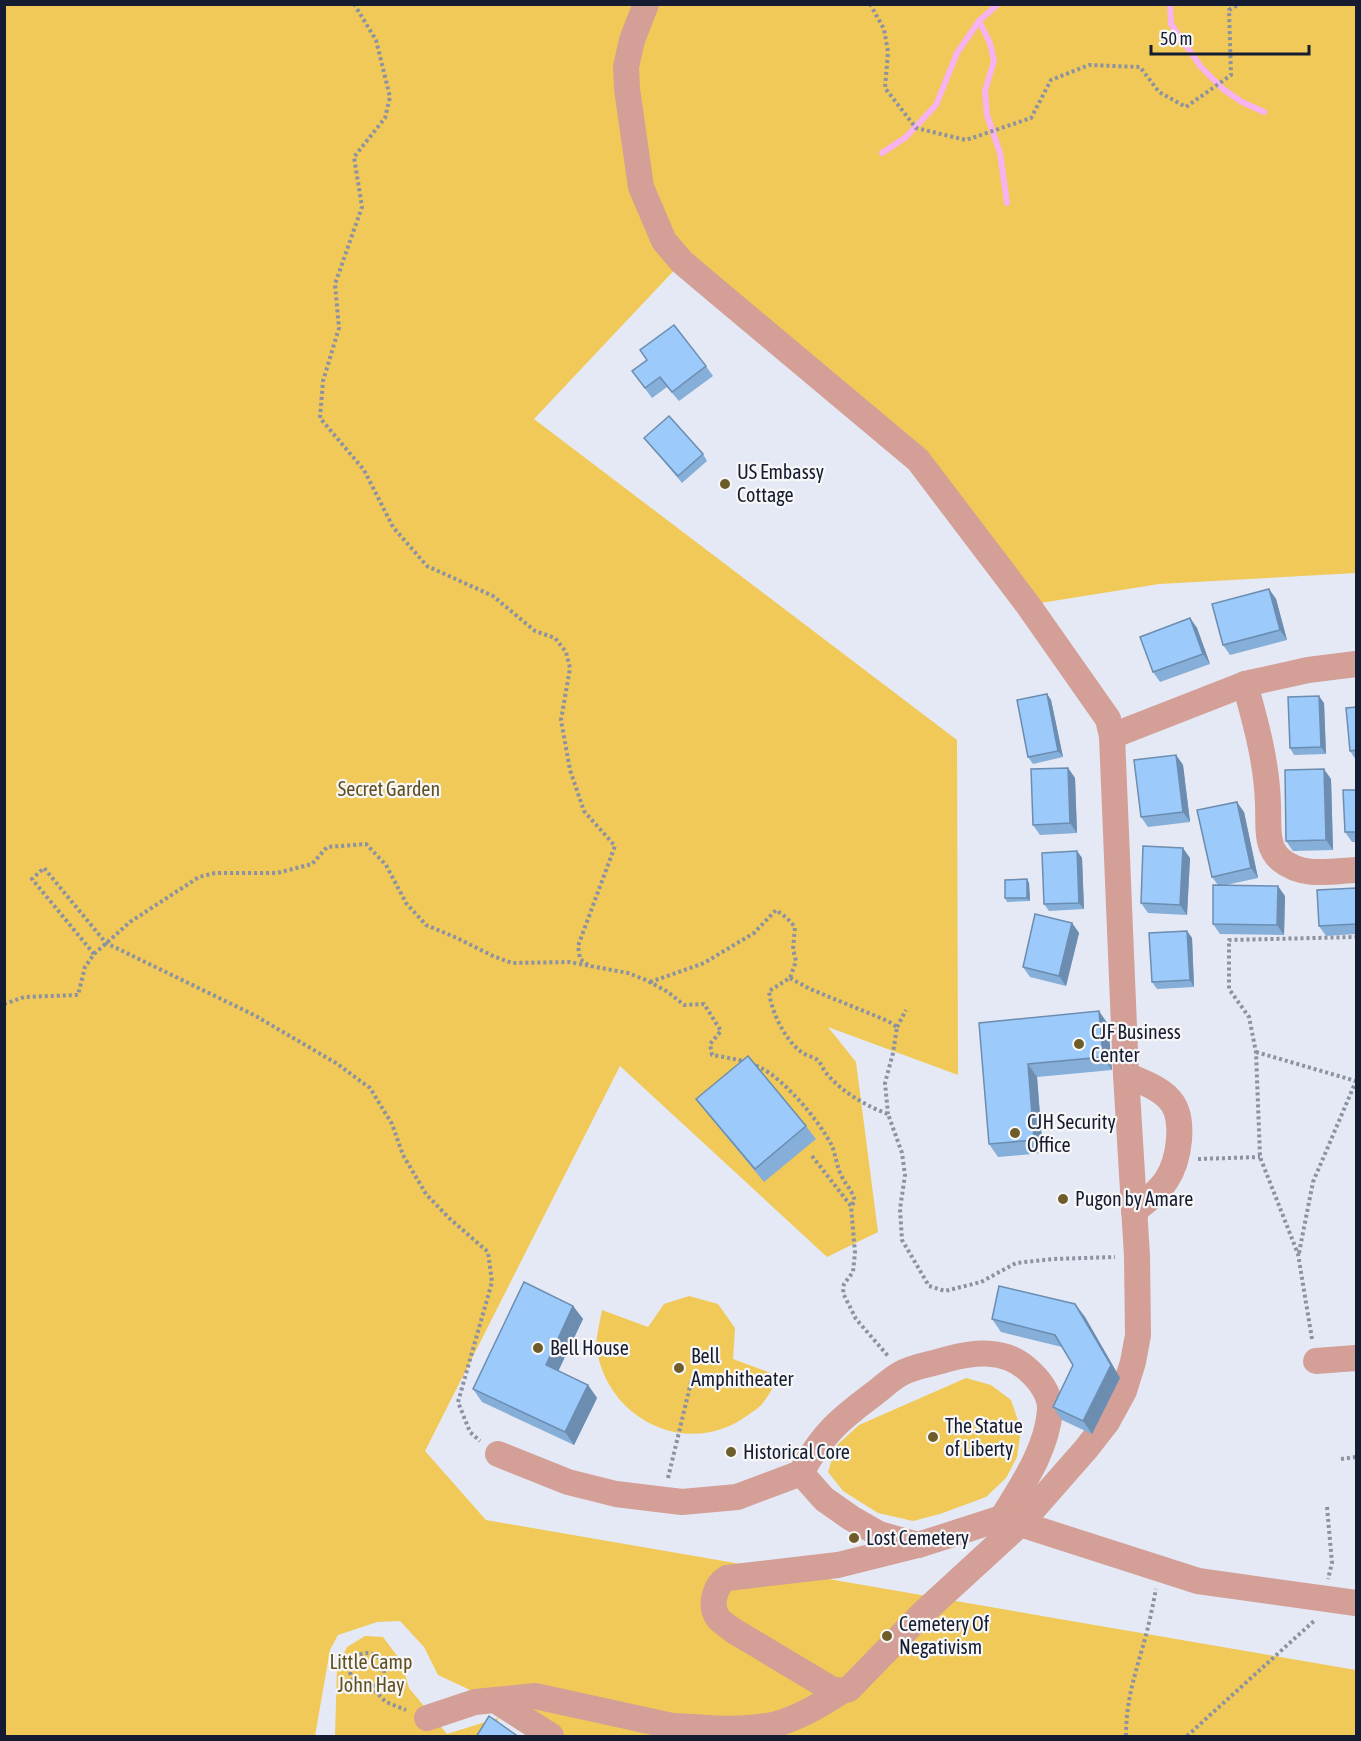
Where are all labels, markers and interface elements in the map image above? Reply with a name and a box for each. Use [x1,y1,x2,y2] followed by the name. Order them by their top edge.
[1151,18,1308,56] scale bar
[1160,28,1192,49] text: 50 m
[737,460,824,506] place label: US Embassy Cottage
[718,477,732,491] marker: US Embassy Cottage
[338,777,440,800] park label: Secret Garden
[1091,1020,1181,1066] place label: CJF Business Center
[1072,1037,1086,1051] marker: CJF Business Center
[1027,1110,1116,1156] place label: CJH Security Office
[1008,1126,1022,1140] marker: CJH Security Office
[1075,1187,1193,1210] place label: Pugon by Amare
[1056,1192,1070,1206] marker: Pugon by Amare
[550,1336,629,1359] place label: Bell House
[531,1341,545,1355] marker: Bell House
[691,1344,794,1390] place label: Bell Amphitheater
[672,1361,686,1375] marker: Bell Amphitheater
[945,1414,1023,1460] place label: The Statue of Liberty
[926,1430,940,1444] marker: The Statue of Liberty
[743,1440,850,1463] place label: Historical Core
[724,1445,738,1459] marker: Historical Core
[866,1526,969,1549] place label: Lost Cemetery
[847,1531,861,1545] marker: Lost Cemetery
[899,1612,990,1658] place label: Cemetery Of Negativism
[880,1629,894,1643] marker: Cemetery Of Negativism
[330,1650,412,1696] park label: Little Camp John Hay

